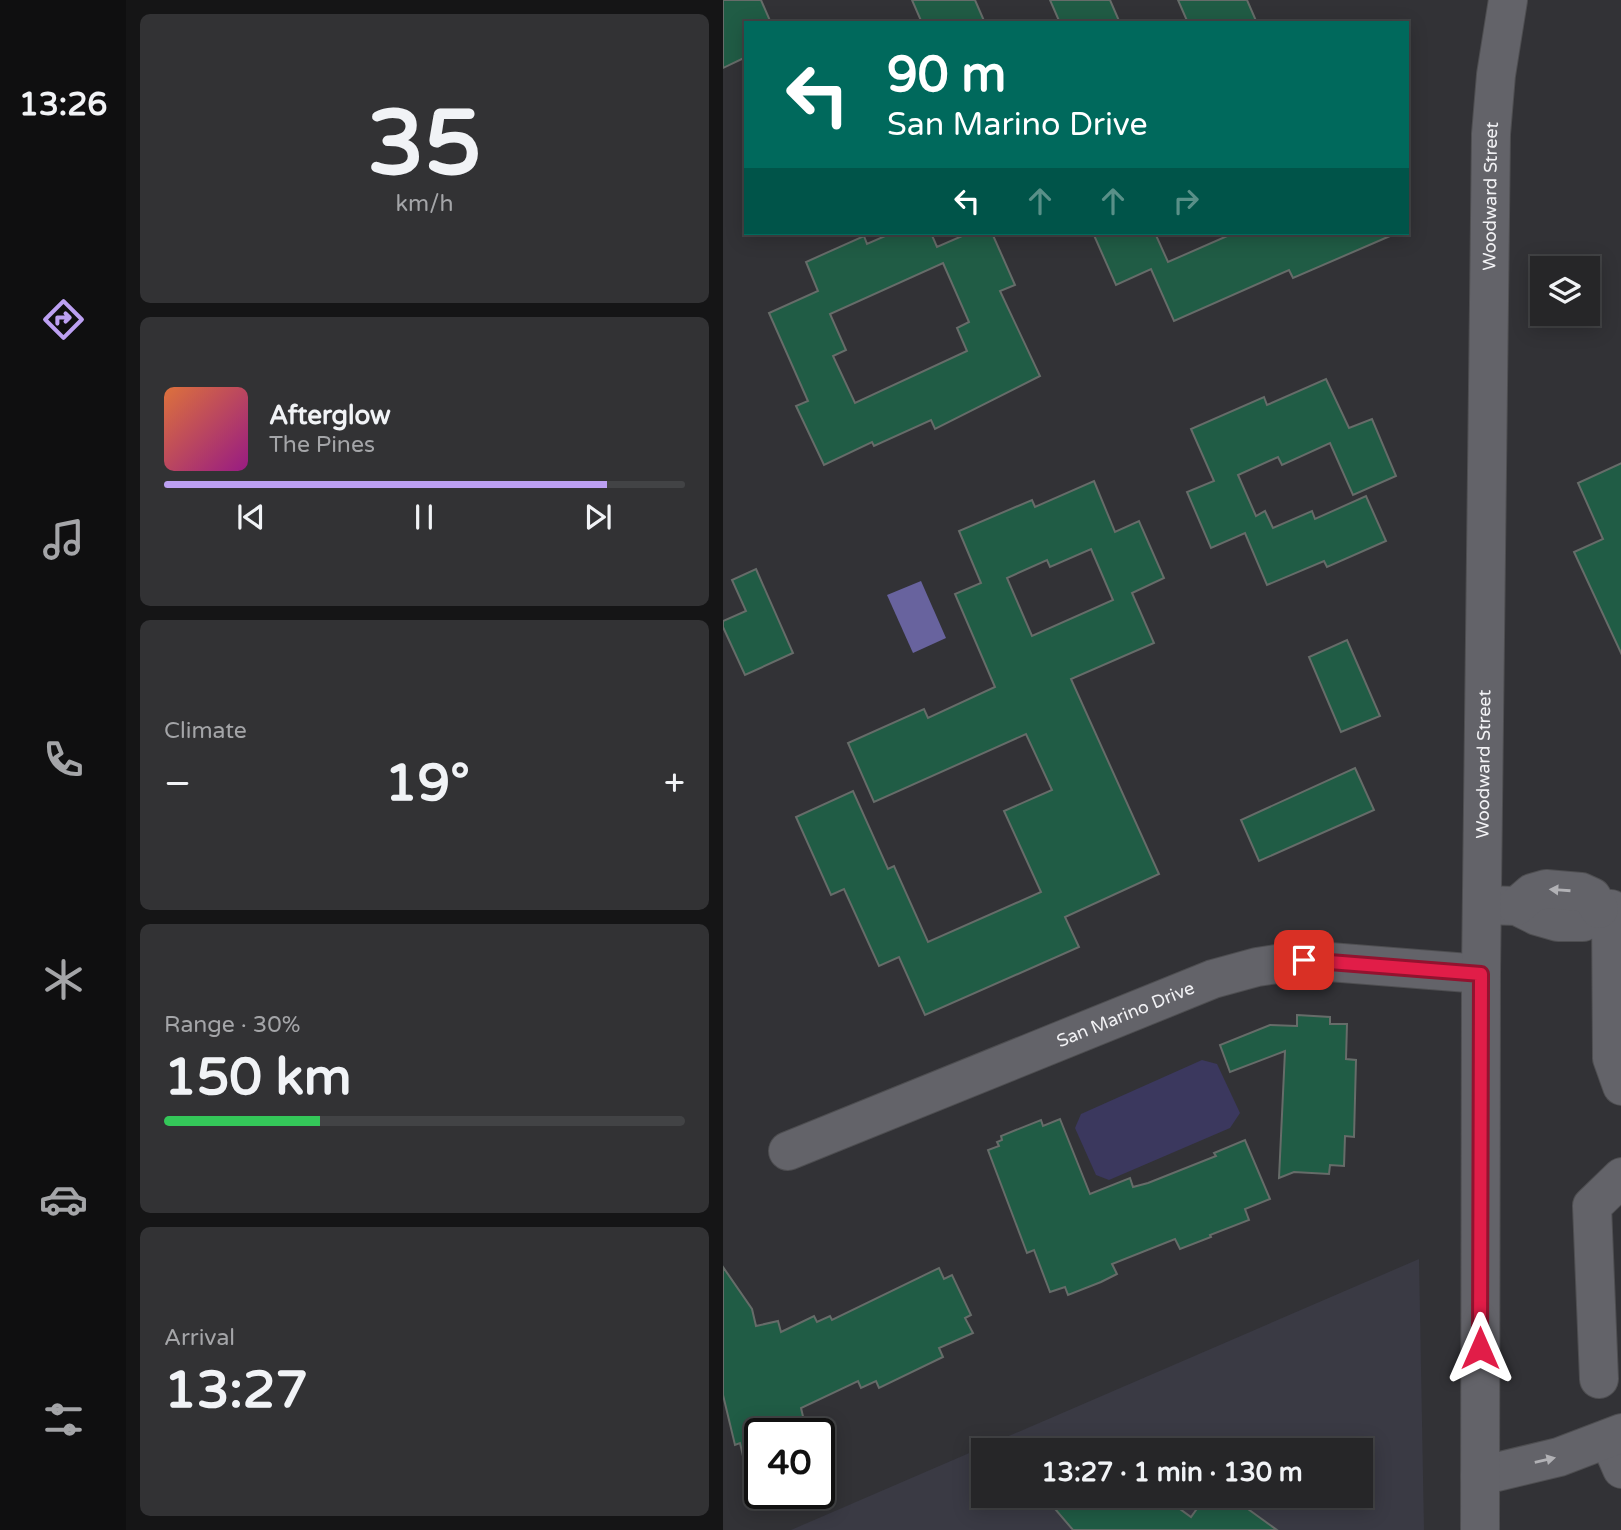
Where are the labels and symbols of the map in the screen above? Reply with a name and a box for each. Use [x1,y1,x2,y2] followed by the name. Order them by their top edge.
[1478,121,1503,271] street label: Woodward Street
[1472,689,1495,839] street label: Woodward Street
[1548,884,1570,895] one-way arrow
[1274,930,1334,990] pin
[1053,977,1198,1052] street label: San Marino Drive
[1443,1311,1517,1385] position arrow
[744,1418,835,1509] speed limit sign: 40
[1534,1455,1556,1466] one-way arrow

